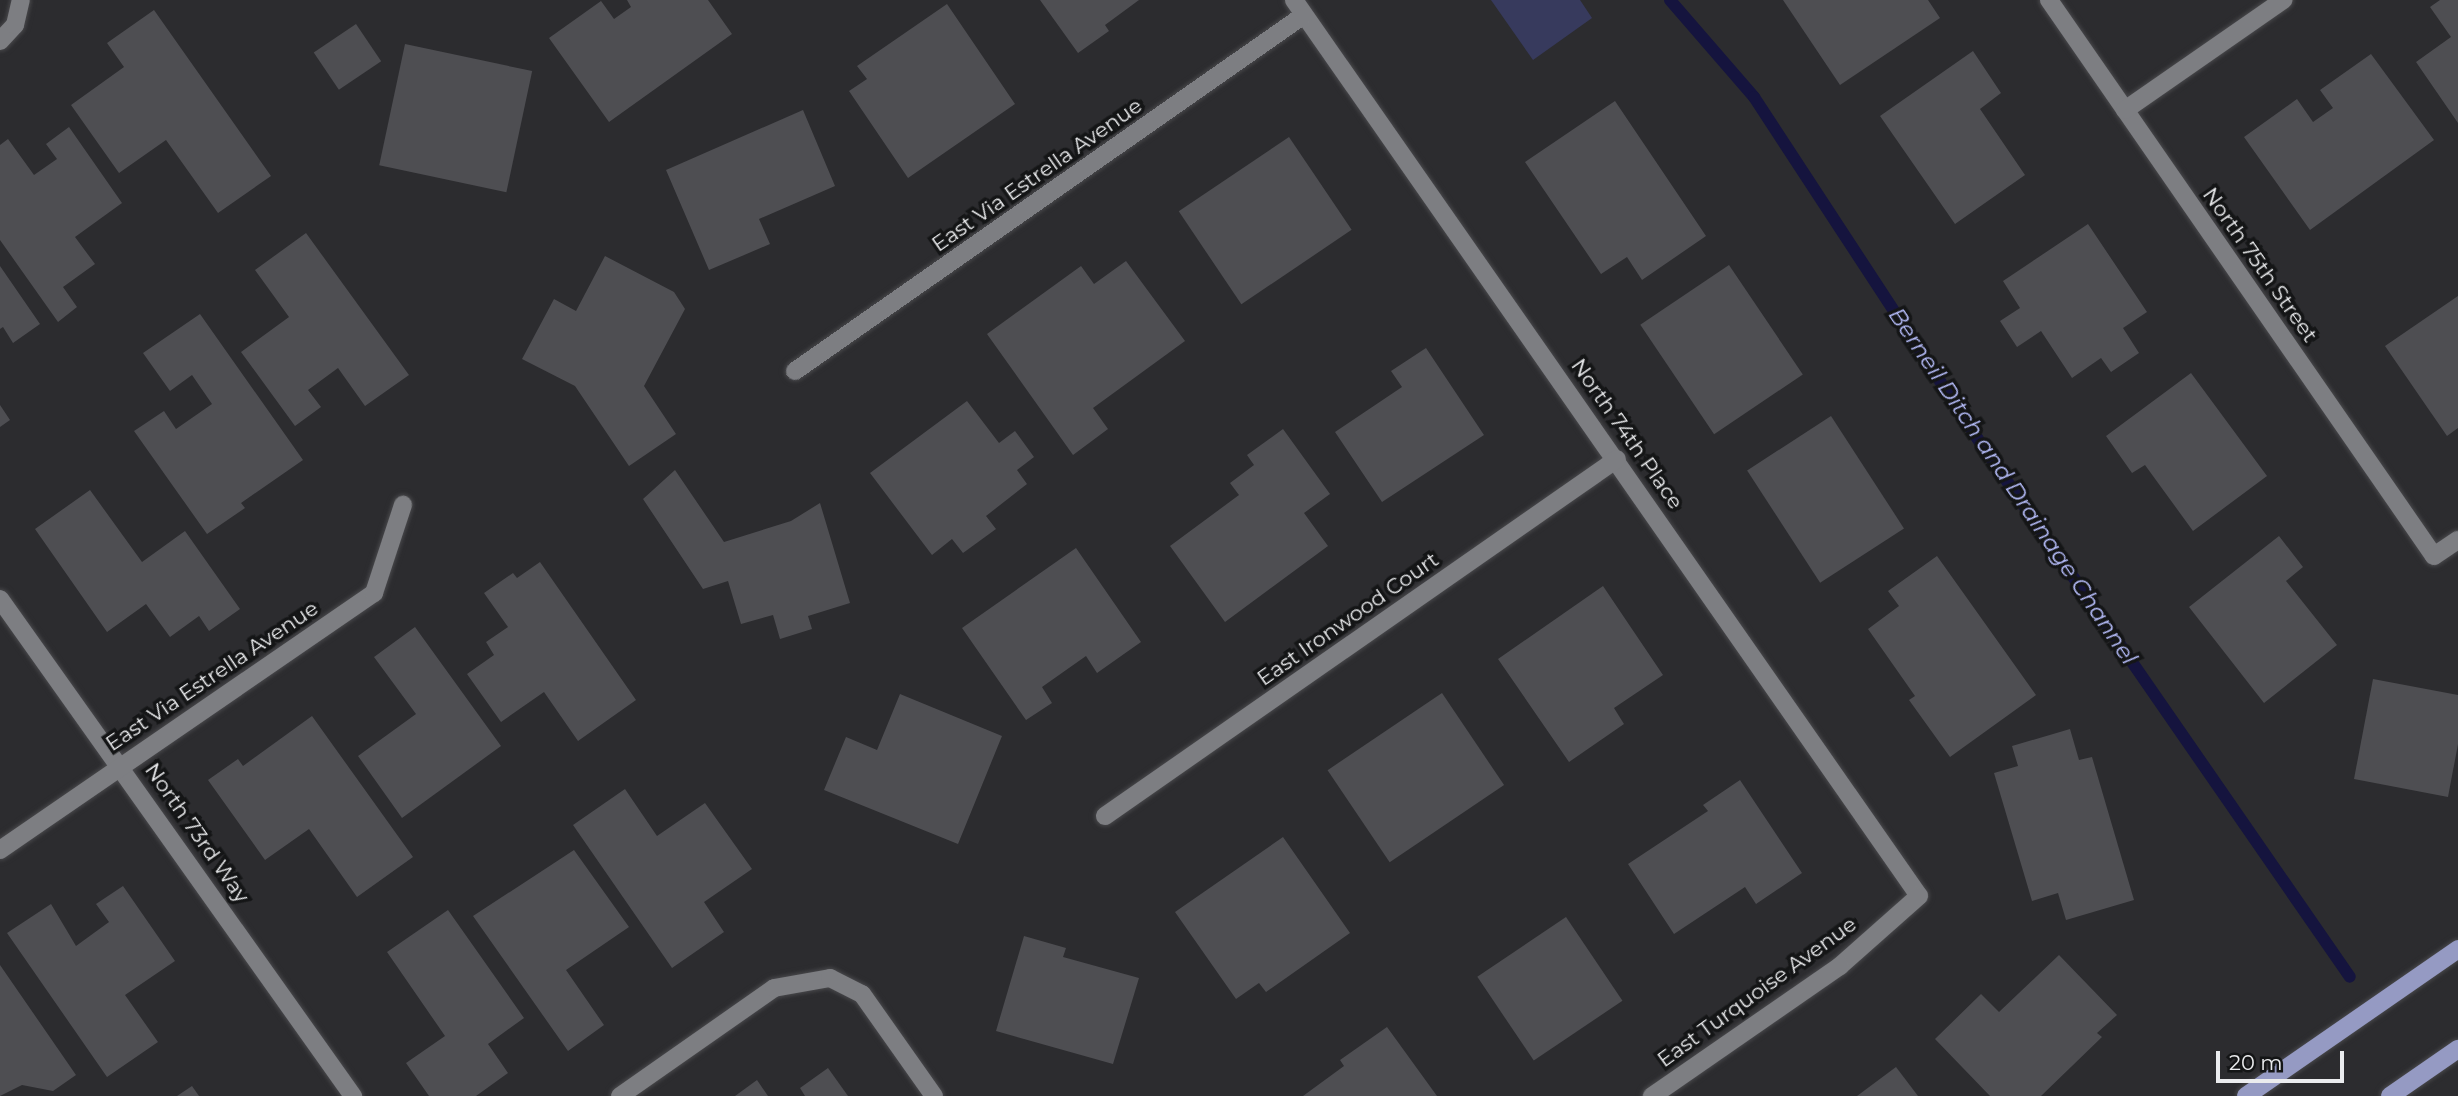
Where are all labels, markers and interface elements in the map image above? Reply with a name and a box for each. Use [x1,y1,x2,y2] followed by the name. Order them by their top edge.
[927,93,1147,257] street label: East Via Estrella Avenue
[2197,183,2323,347] street label: North 75th Street
[1883,302,2143,670] water label: Berneil Ditch and Drainage Channel
[1566,354,1688,514] street label: North 74th Place
[1253,547,1443,691] street label: East Ironwood Court
[101,596,323,756] street label: East Via Estrella Avenue
[139,758,255,908] street label: North 73rd Way
[1653,911,1861,1073] street label: East Turquoise Avenue
[2220,1036,2348,1080] scale bar
[2229,1050,2283,1075] text: 20 m

